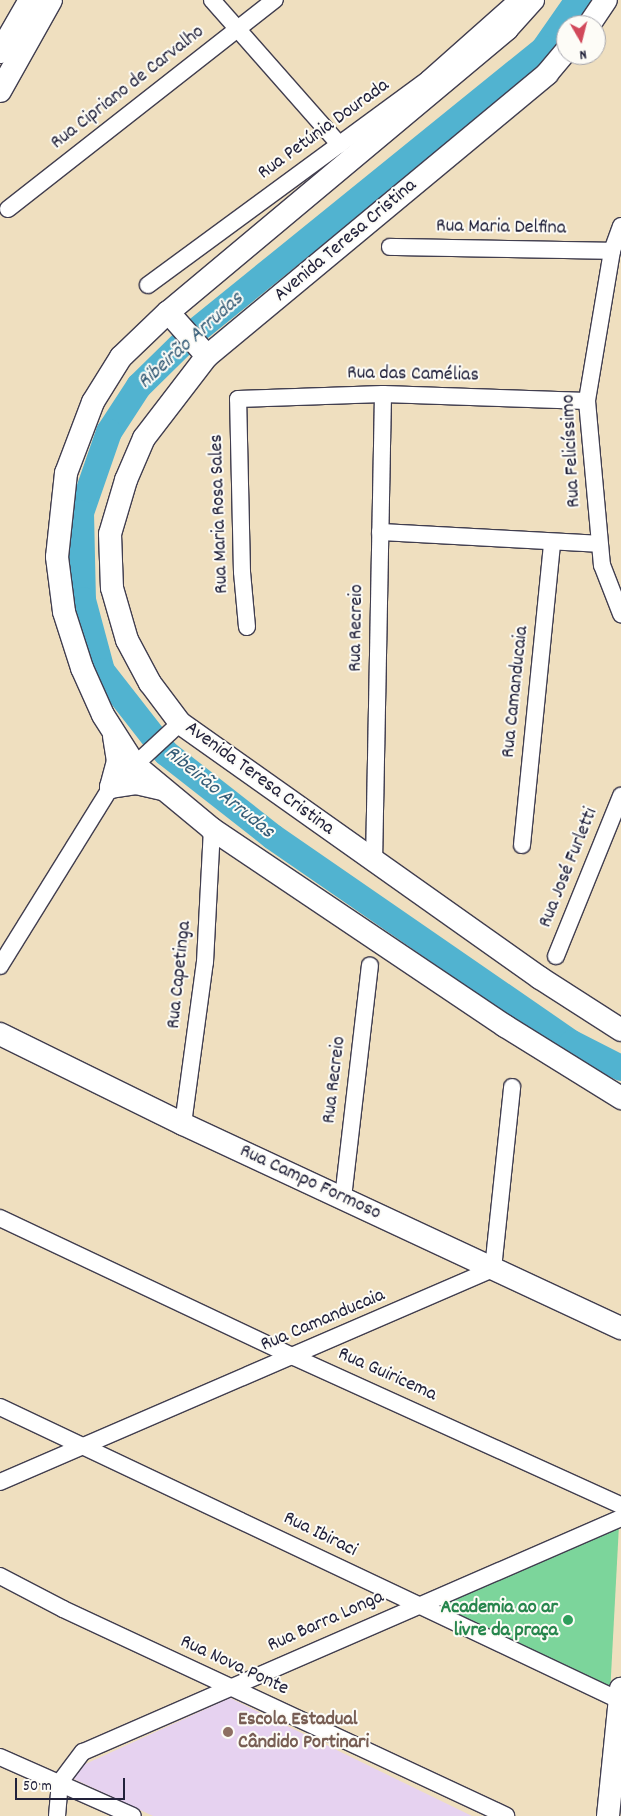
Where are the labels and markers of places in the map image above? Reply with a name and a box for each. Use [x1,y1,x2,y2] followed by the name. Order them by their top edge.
[440,1596,558,1643] place label: Academia ao ar livre da praça
[562,1614,574,1626] marker: Academia ao ar livre da praça
[238,1708,369,1755] place label: Escola Estadual Cândido Portinari
[222,1726,234,1738] marker: Escola Estadual Cândido Portinari

